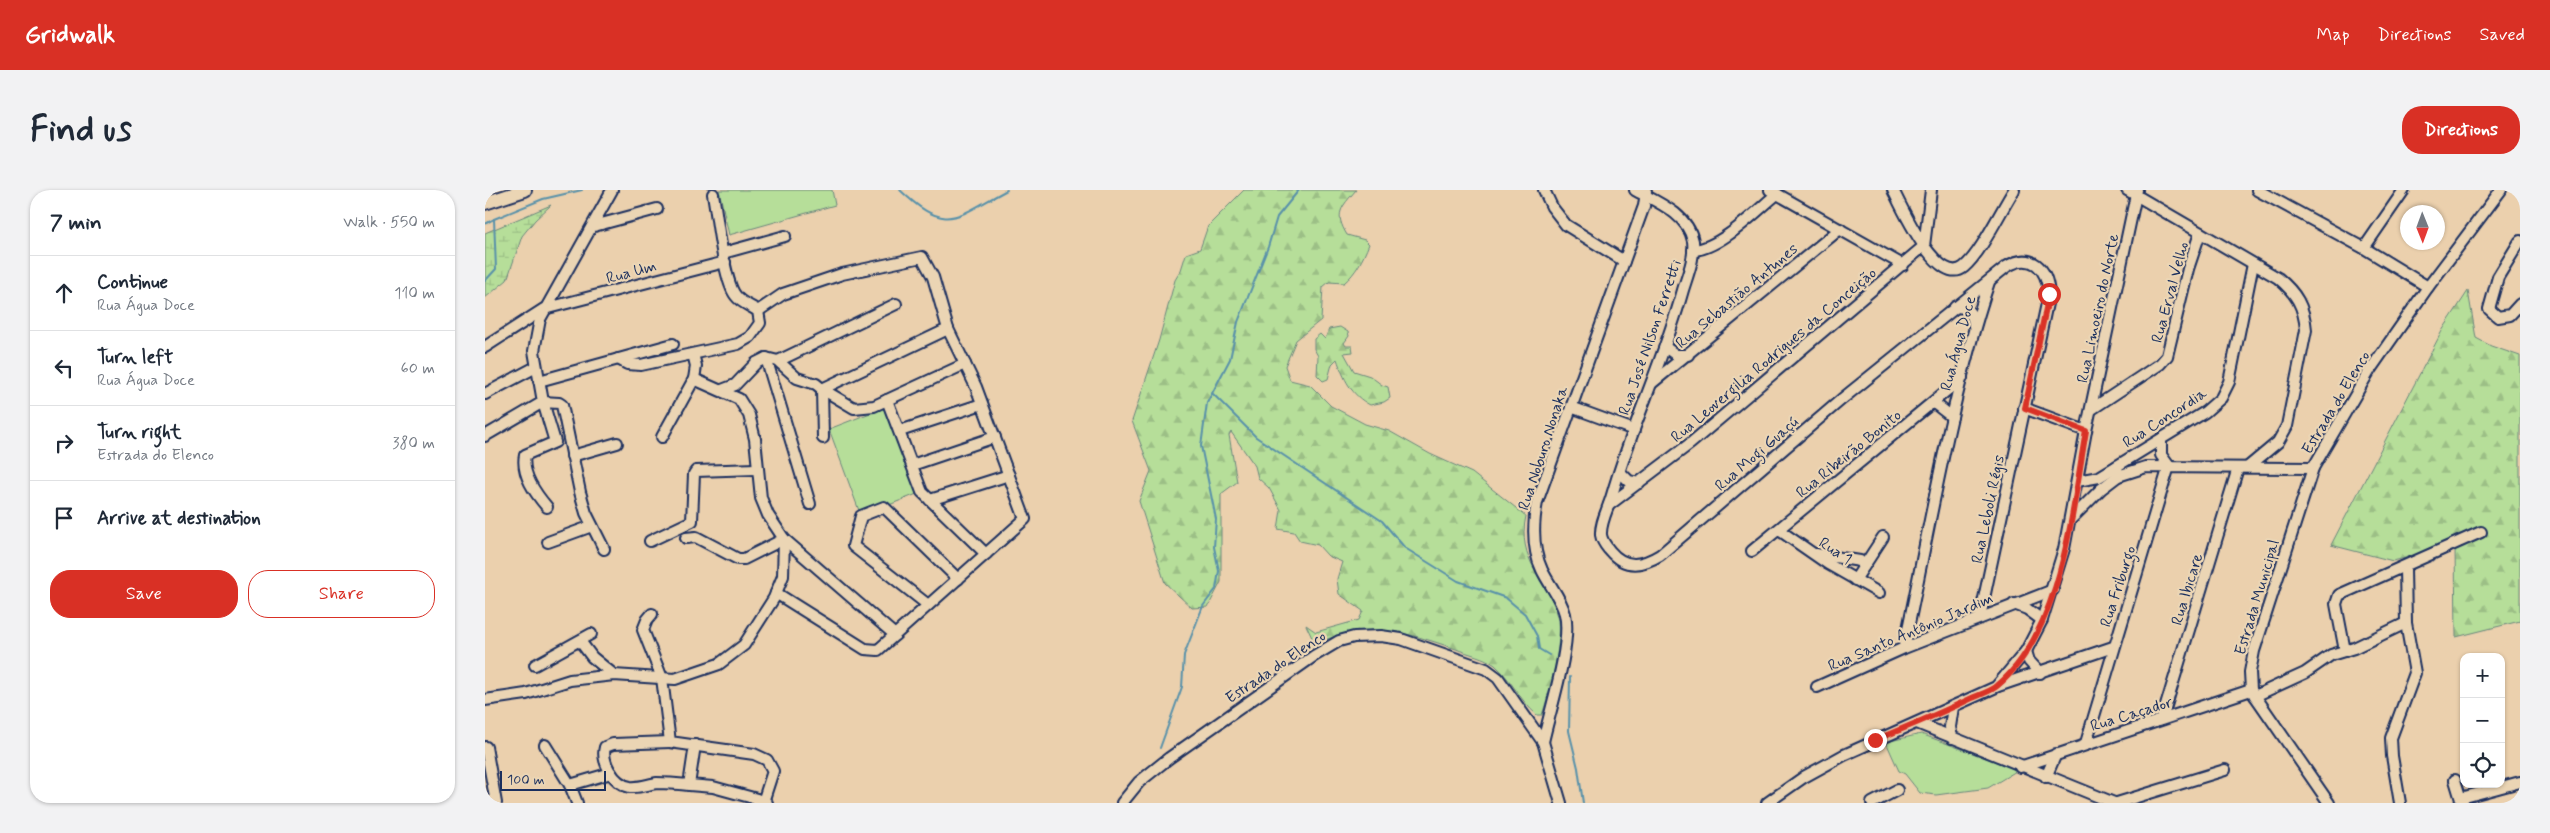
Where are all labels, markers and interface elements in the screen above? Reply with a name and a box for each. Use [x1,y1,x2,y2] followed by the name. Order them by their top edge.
[25,20,115,51] text: Gridwalk
[2317,23,2350,47] text: Map
[2378,23,2452,47] text: Directions
[2480,23,2525,47] text: Saved
[2402,106,2520,154] button: Directions
[30,107,132,153] text: Find us
[2400,205,2445,250] north arrow
[50,209,102,237] text: 7 min
[343,212,435,233] text: Walk · 550 m
[2072,231,2125,385] street label: Rua Limoeiro do Norte
[1671,239,1803,354] street label: Rua Sebastião Antunes
[2147,240,2194,345] street label: Rua Erval Velho
[604,256,659,289] street label: Rua Um
[1614,257,1687,418] street label: Rua José Nilson Ferretti
[1667,263,1882,448] street label: Rua Leovergilia Rodrigues da Conceição
[97,270,168,295] text: Continue
[50,279,78,307] icon: ahead
[394,283,435,304] text: 110 m
[2038,283,2061,306] route start
[1936,293,1981,393] street label: Rua Água Doce
[97,295,195,316] text: Rua Água Doce
[97,345,173,370] text: Turn left
[2297,347,2375,458] street label: Estrada do Elenco
[50,354,78,382] icon: left
[401,358,435,379] text: 60 m
[97,370,195,391] text: Rua Água Doce
[1513,383,1574,513] street label: Rua Noburo Nonaka
[2119,383,2211,453] street label: Rua Concordia
[1792,405,1906,503] street label: Rua Ribeirão Bonito
[1711,412,1804,497] street label: Rua Mogi Guaçú
[97,420,181,445] text: Turn right
[50,429,78,457] icon: right
[392,433,435,454] text: 380 m
[97,445,214,466] text: Estrada do Elenco
[1967,453,2010,565] street label: Rua Leboli Régis
[50,504,78,532] icon: arrive
[97,506,261,531] text: Arrive at destination
[1814,533,1856,570] street label: Rua 1
[2230,537,2285,658] street label: Estrada Municipal
[2095,543,2142,630] street label: Rua Friburgo
[2167,550,2208,628] street label: Rua Ibicare
[50,570,238,618] button: Save
[248,570,435,618] button: Share
[1825,588,1996,677] street label: Rua Santo Antônio Jardim
[1222,626,1330,709] street label: Estrada do Elenco
[2460,653,2505,788] map controls
[2460,653,2505,698] button: +
[2088,692,2175,737] street label: Rua Caçador
[2460,698,2505,743] button: −
[1864,729,1887,752] route end
[2460,743,2505,788] button: locate
[500,768,606,791] scale bar
[507,771,545,789] text: 100 m

